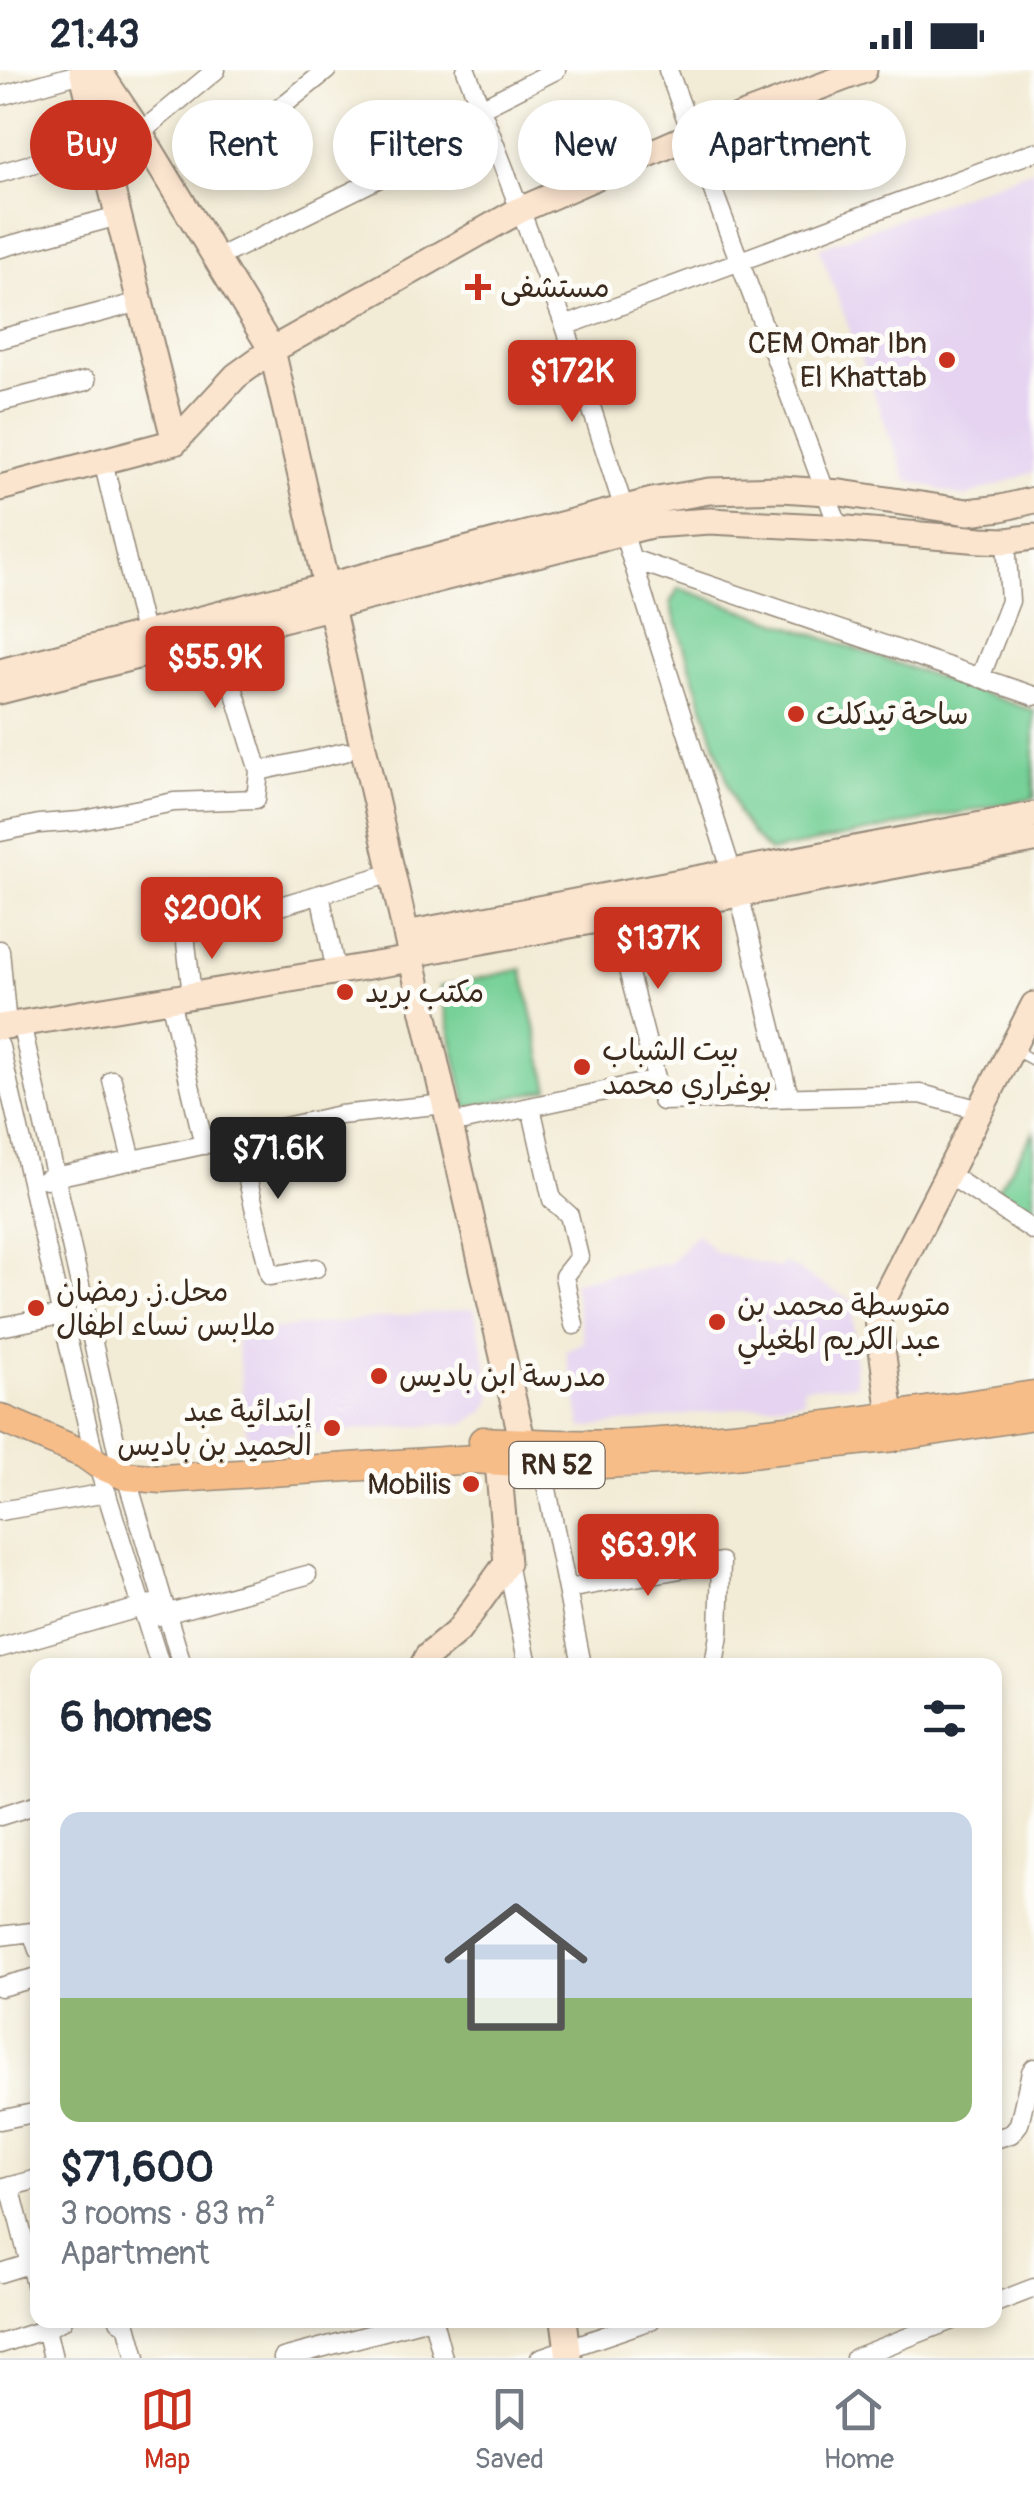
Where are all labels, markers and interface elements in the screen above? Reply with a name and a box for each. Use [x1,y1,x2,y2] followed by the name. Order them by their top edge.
[50,11,140,59] text: 21:43
[30,100,152,190] chip: Buy
[172,100,313,190] chip: Rent
[333,100,498,190] chip: Filters
[518,100,652,190] chip: New
[672,100,906,190] chip: Apartment
[500,269,610,306] place label: مستشفى
[465,274,491,300] marker: مستشفى
[748,325,927,396] place label: CEM Omar Ibn El Khattab
[502,340,642,425] pin: $172K
[936,349,958,371] marker: CEM Omar Ibn El Khattab
[530,352,614,392] text: $172K
[134,626,296,711] pin: $55.9K
[168,638,262,678] text: $55.9K
[816,696,969,733] place label: ساحة تيدكلت
[785,703,807,725] marker: ساحة تيدكلت
[142,877,282,962] pin: $200K
[163,889,261,929] text: $200K
[588,907,728,992] pin: $137K
[616,919,700,959] text: $137K
[365,974,484,1011] place label: مكتب بريد
[334,981,356,1003] marker: مكتب بريد
[602,1032,772,1105] place label: بيت الشباب بوغراري محمد
[571,1056,593,1078] marker: بيت الشباب بوغراري محمد
[197,1117,359,1202] pin: $71.6K
[232,1129,324,1169] text: $71.6K
[56,1273,276,1344] place label: محل.ز. رمضان ملابس نساء اطفال
[737,1287,951,1365] place label: متوسطة محمد بن عبد الكريم المغيلي
[25,1297,47,1319] marker: محل.ز. رمضان ملابس نساء اطفال
[706,1311,728,1333] marker: متوسطة محمد بن عبد الكريم المغيلي
[399,1358,606,1395] place label: مدرسة ابن باديس
[368,1365,390,1387] marker: مدرسة ابن باديس
[117,1393,312,1464] place label: إبتدائية عبد الحميد بن باديس
[321,1417,343,1439] marker: إبتدائية عبد الحميد بن باديس
[510,1442,604,1488] road number: RN 52
[367,1466,451,1503] place label: Mobilis
[460,1473,482,1495] marker: Mobilis
[567,1514,729,1599] pin: $63.9K
[600,1526,696,1566] text: $63.9K
[917,1691,972,1746] icon: filters
[60,1692,211,1744] text: 6 homes
[426,1877,606,2057] icon: home
[60,2142,214,2194] text: $71,600
[60,2194,276,2234] text: 3 rooms · 83 m²
[60,2234,209,2274] text: Apartment
[140,2382,195,2477] tab: Map
[474,2382,544,2477] tab: Saved
[824,2382,894,2477] tab: Home

